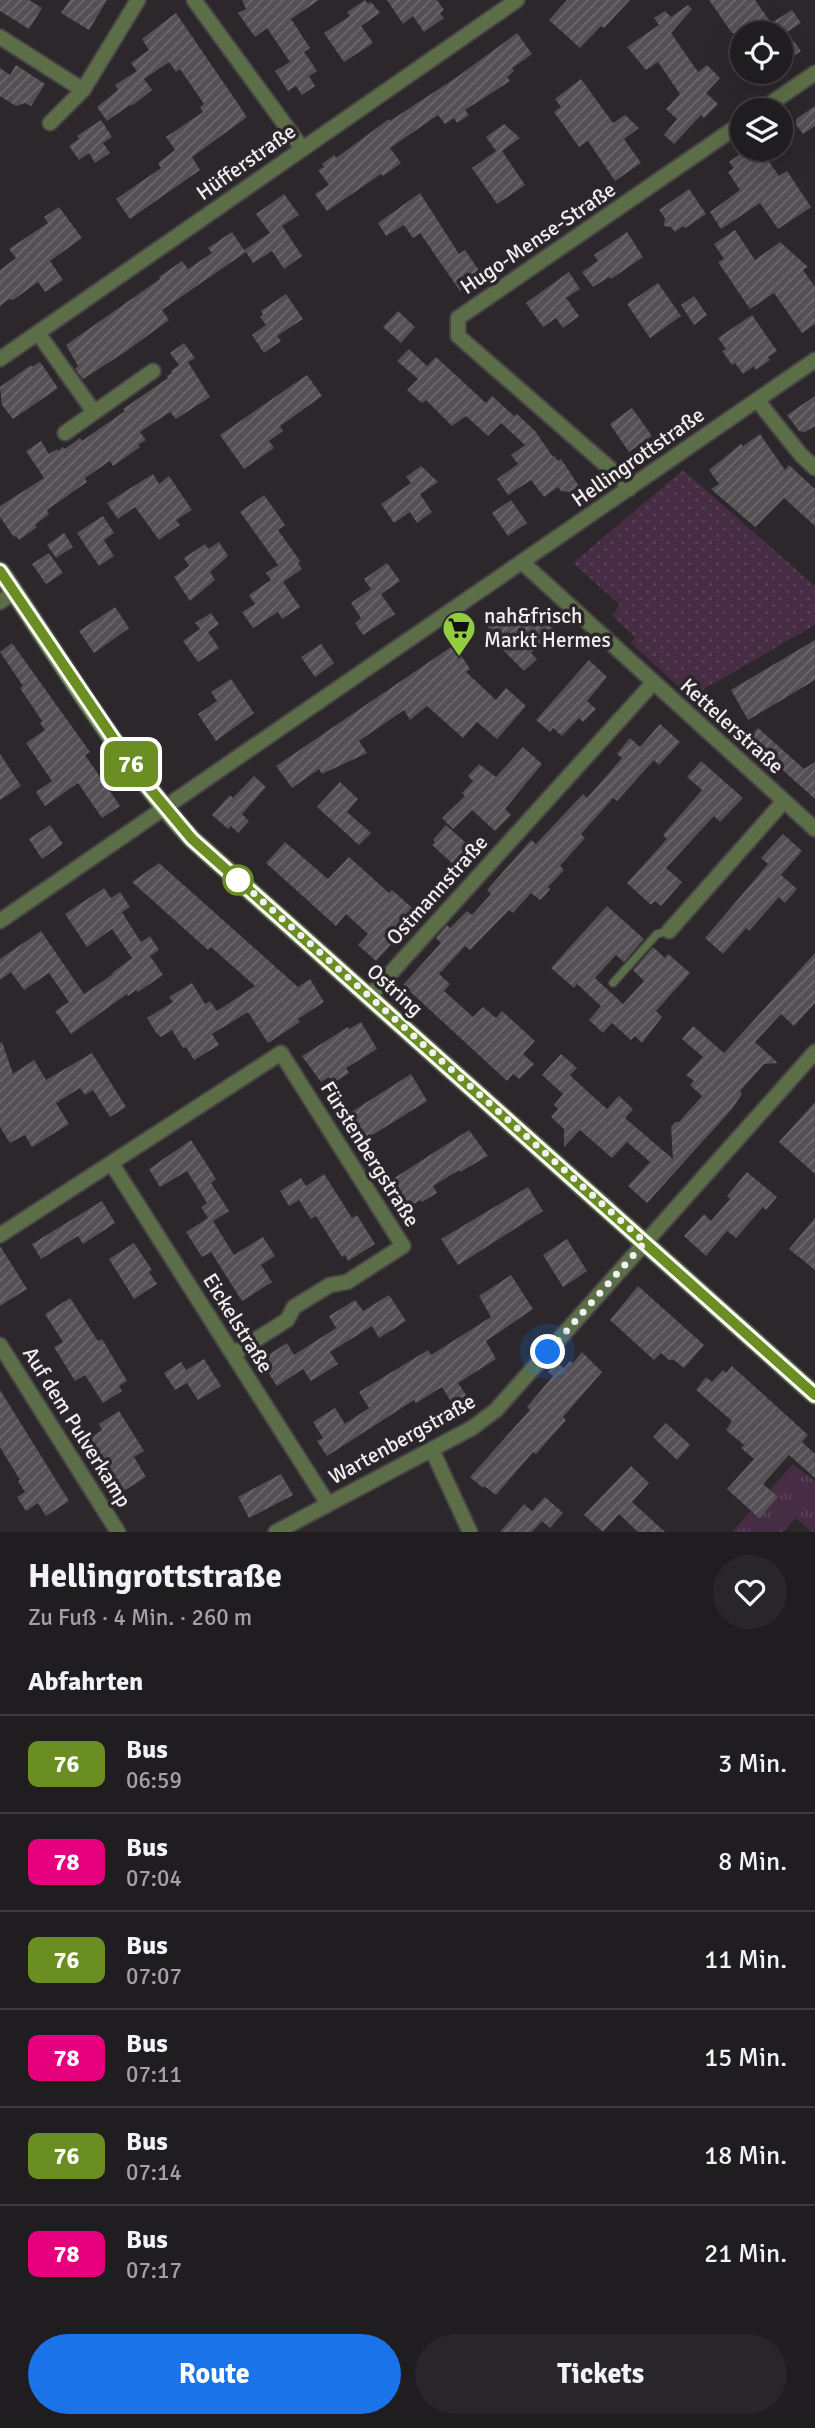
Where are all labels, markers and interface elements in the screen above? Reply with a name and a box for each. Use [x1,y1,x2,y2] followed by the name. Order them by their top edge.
[730,21,793,161] map controls
[730,21,793,84] button: locate
[730,98,793,161] button: layers
[191,118,301,206] street label: Hüfferstraße
[455,176,621,300] street label: Hugo-Mense-Straße
[567,402,709,512] street label: Hellingrottstraße
[484,603,611,653] place label: nah&frisch Markt Hermes
[440,609,478,658] supermarket icon: nah&frisch Markt Hermes
[675,673,789,779] street label: Kettelerstraße
[100,741,162,787] line badge: 76
[118,749,144,779] text: 76
[381,830,493,950] street label: Ostmannstraße
[223,865,253,895] unlabelled marker
[362,958,428,1022] street label: Ostring
[315,1076,425,1232] street label: Fürstenbergstraße
[197,1268,279,1378] street label: Eickelstraße
[530,1334,565,1369] your location
[17,1342,137,1512] street label: Auf dem Pulverkamp
[324,1388,480,1490] street label: Wartenbergstraße
[713,1555,787,1629] button: heart
[28,1556,282,1597] text: Hellingrottstraße
[28,1603,252,1632] text: Zu Fuß · 4 Min. · 260 m
[28,1666,143,1698] text: Abfahrten
[126,1734,168,1766] text: Bus
[718,1748,787,1780] text: 3 Min.
[54,1749,79,1779] text: 76
[126,1766,182,1795] text: 06:59
[126,1832,168,1864] text: Bus
[718,1846,787,1878] text: 8 Min.
[54,1847,79,1877] text: 78
[126,1864,182,1893] text: 07:04
[126,1930,168,1962] text: Bus
[704,1944,787,1976] text: 11 Min.
[54,1945,79,1975] text: 76
[126,1962,182,1991] text: 07:07
[126,2028,168,2060] text: Bus
[704,2042,787,2074] text: 15 Min.
[54,2043,79,2073] text: 78
[126,2060,182,2089] text: 07:11
[126,2126,168,2158] text: Bus
[704,2140,787,2172] text: 18 Min.
[54,2141,79,2171] text: 76
[126,2158,182,2187] text: 07:14
[126,2224,168,2256] text: Bus
[704,2238,787,2270] text: 21 Min.
[54,2239,79,2269] text: 78
[126,2256,182,2285] text: 07:17
[28,2334,401,2414] button: Route
[415,2334,787,2414] button: Tickets

